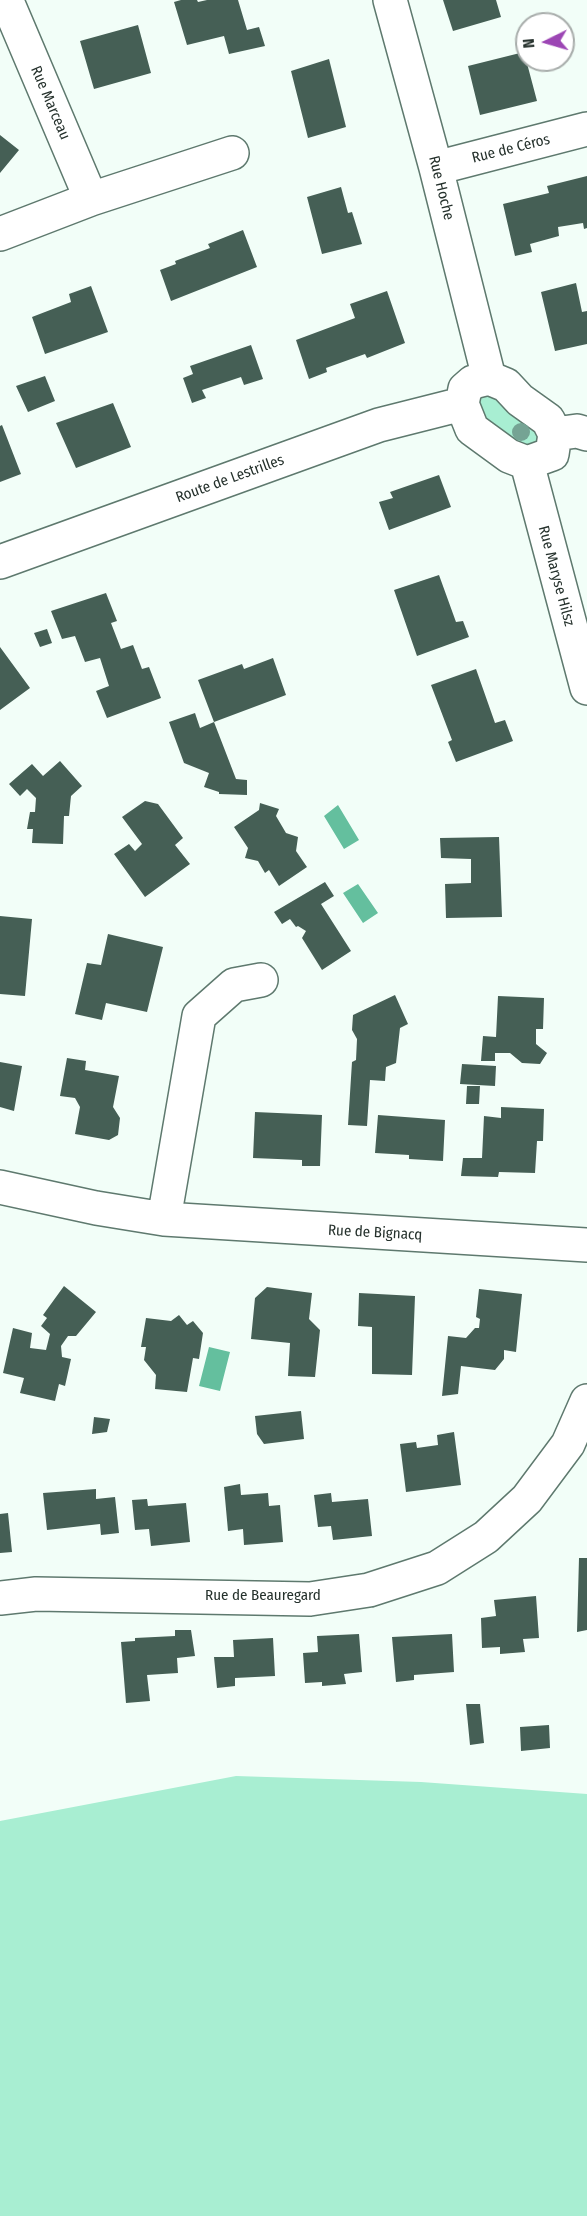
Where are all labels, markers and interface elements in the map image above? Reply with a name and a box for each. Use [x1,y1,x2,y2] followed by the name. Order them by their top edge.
[515,12,575,72] north arrow
[519,38,538,49] text: N
[26,63,74,143] street label: Rue Marceau
[470,131,552,167] street label: Rue de Céros
[424,154,458,222] street label: Rue Hoche
[173,451,287,507] street label: Route de Lestrilles
[534,524,578,628] street label: Rue Maryse Hilsz
[327,1222,423,1244] street label: Rue de Bignacq
[205,1587,321,1605] street label: Rue de Beauregard

